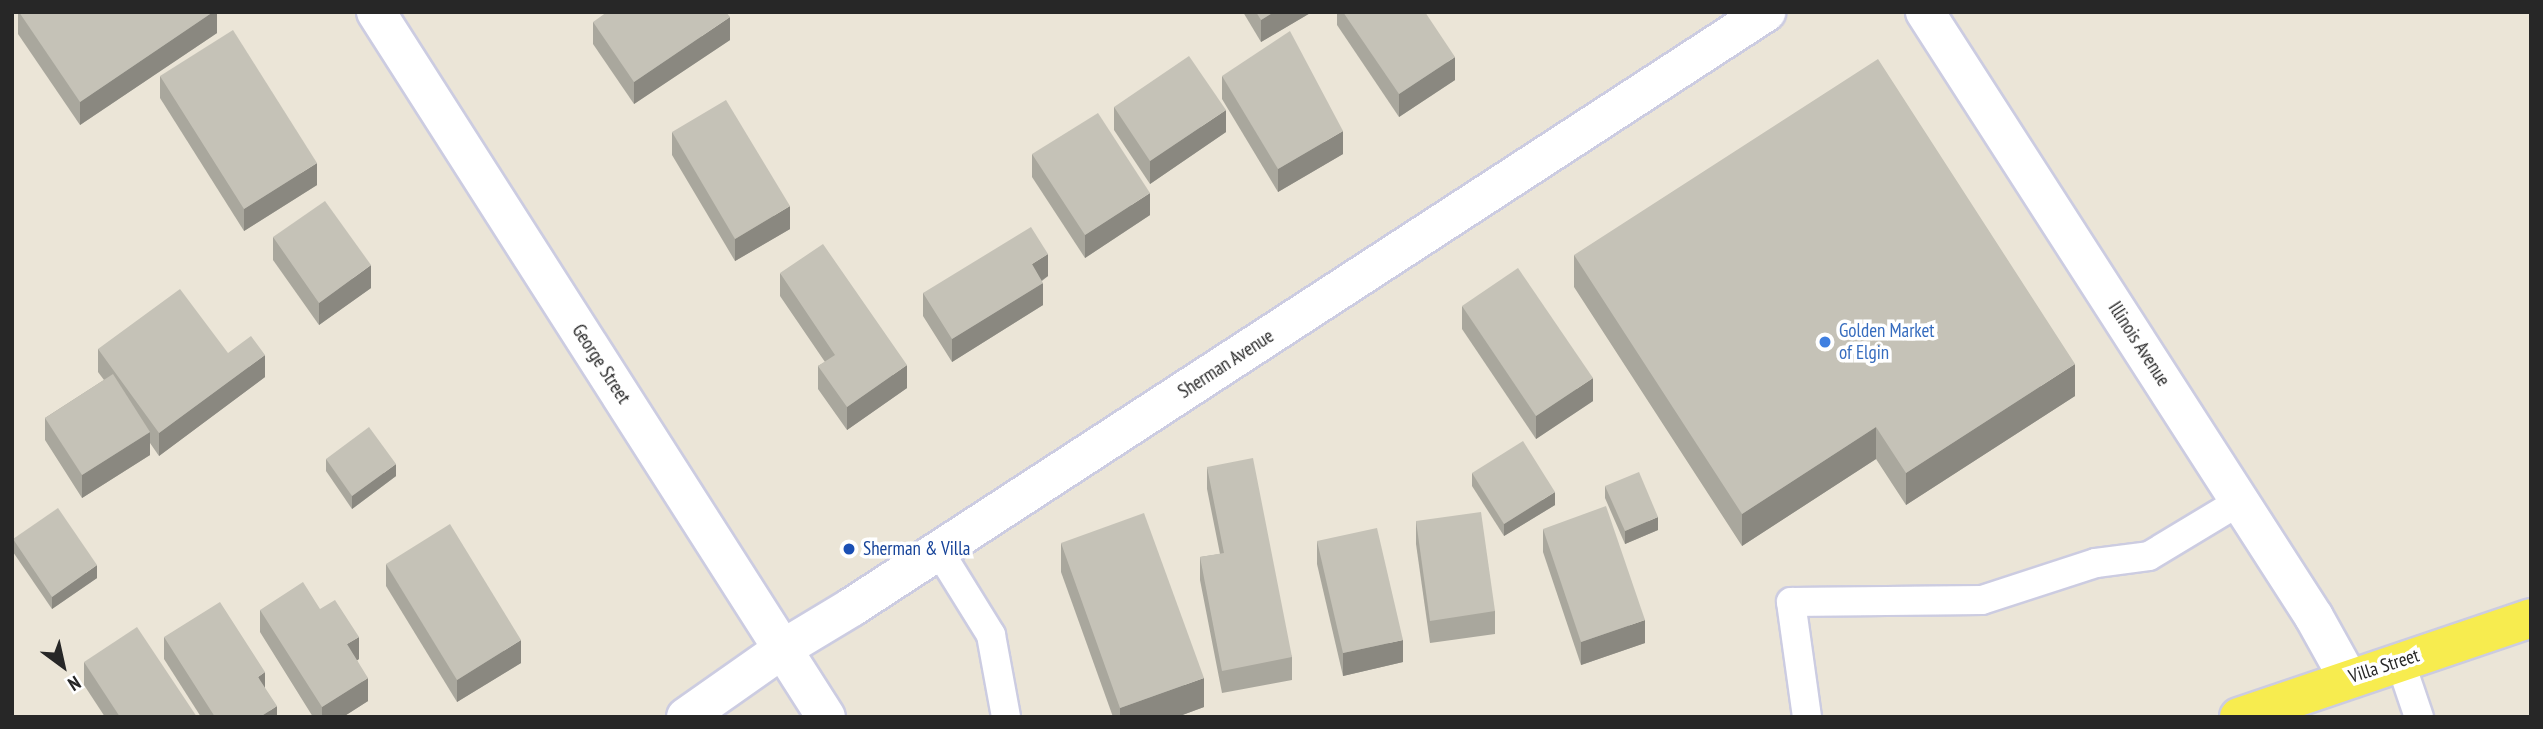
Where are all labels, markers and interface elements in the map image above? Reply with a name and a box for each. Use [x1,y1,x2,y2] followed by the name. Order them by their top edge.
[2103,297,2175,391] street label: Illinois Avenue
[567,320,635,408] street label: George Street
[1839,320,1935,364] place label: Golden Market of Elgin
[1174,325,1278,403] street label: Sherman Avenue
[1817,334,1833,350] marker: Golden Market of Elgin
[863,538,971,560] place label: Sherman & Villa
[841,541,857,557] marker: Sherman & Villa
[28,631,98,701] north arrow
[2346,644,2422,688] street label: Villa Street
[64,671,85,696] text: N

